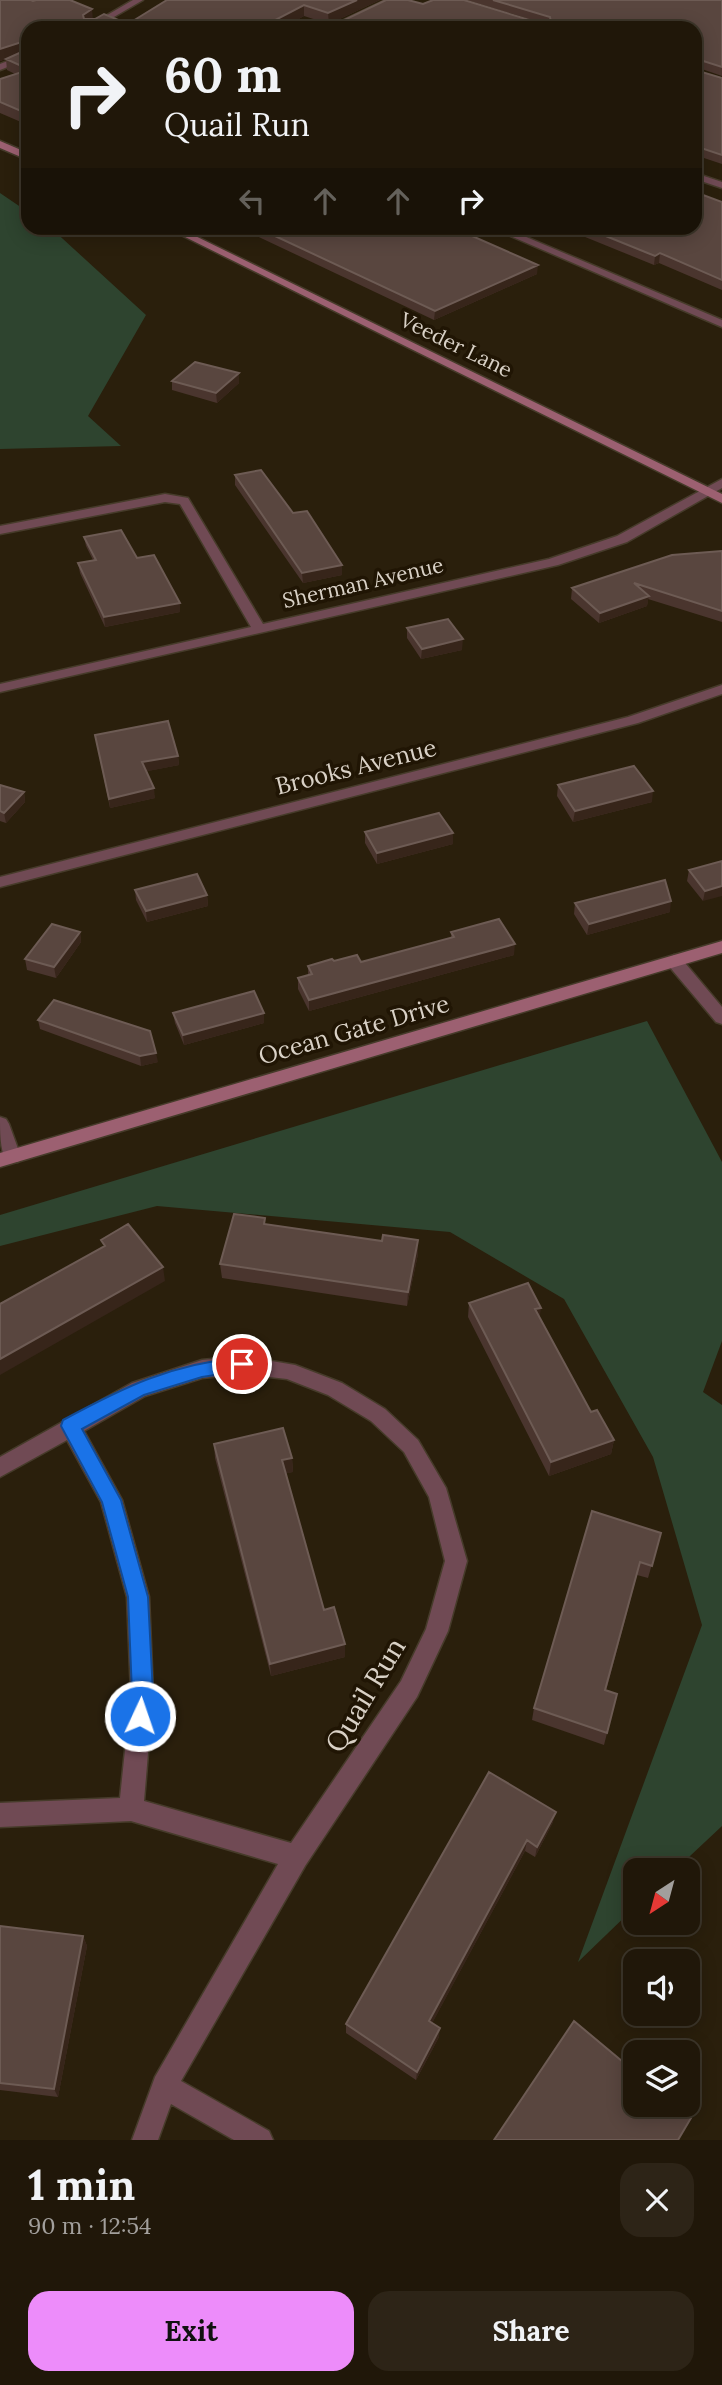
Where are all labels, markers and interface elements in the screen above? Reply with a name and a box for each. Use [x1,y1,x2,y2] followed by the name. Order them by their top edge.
[164,43,281,105] text: 60 m
[49,49,140,140] icon: right
[164,104,310,145] text: Quail Run
[233,182,271,220] icon: left
[306,182,344,220] icon: ahead
[379,182,417,220] icon: ahead
[452,182,490,220] icon: right
[395,305,517,383] street label: Veeder Lane
[280,551,446,614] street label: Sherman Avenue
[272,732,440,801] street label: Brooks Avenue
[255,987,453,1072] street label: Ocean Gate Drive
[212,1334,272,1394] pin
[223,1345,261,1383] icon: arrive
[317,1631,413,1759] street label: Quail Run
[103,1679,177,1753] position arrow
[623,1858,700,1936] north arrow
[623,1858,700,2117] map controls
[623,1949,700,2026] button: sound
[623,2040,700,2117] button: layers
[28,2158,135,2212] text: 1 min
[620,2163,694,2237] button: close
[28,2211,152,2240] text: 90 m · 12:54
[28,2291,354,2371] button: Exit
[368,2291,694,2371] button: Share

